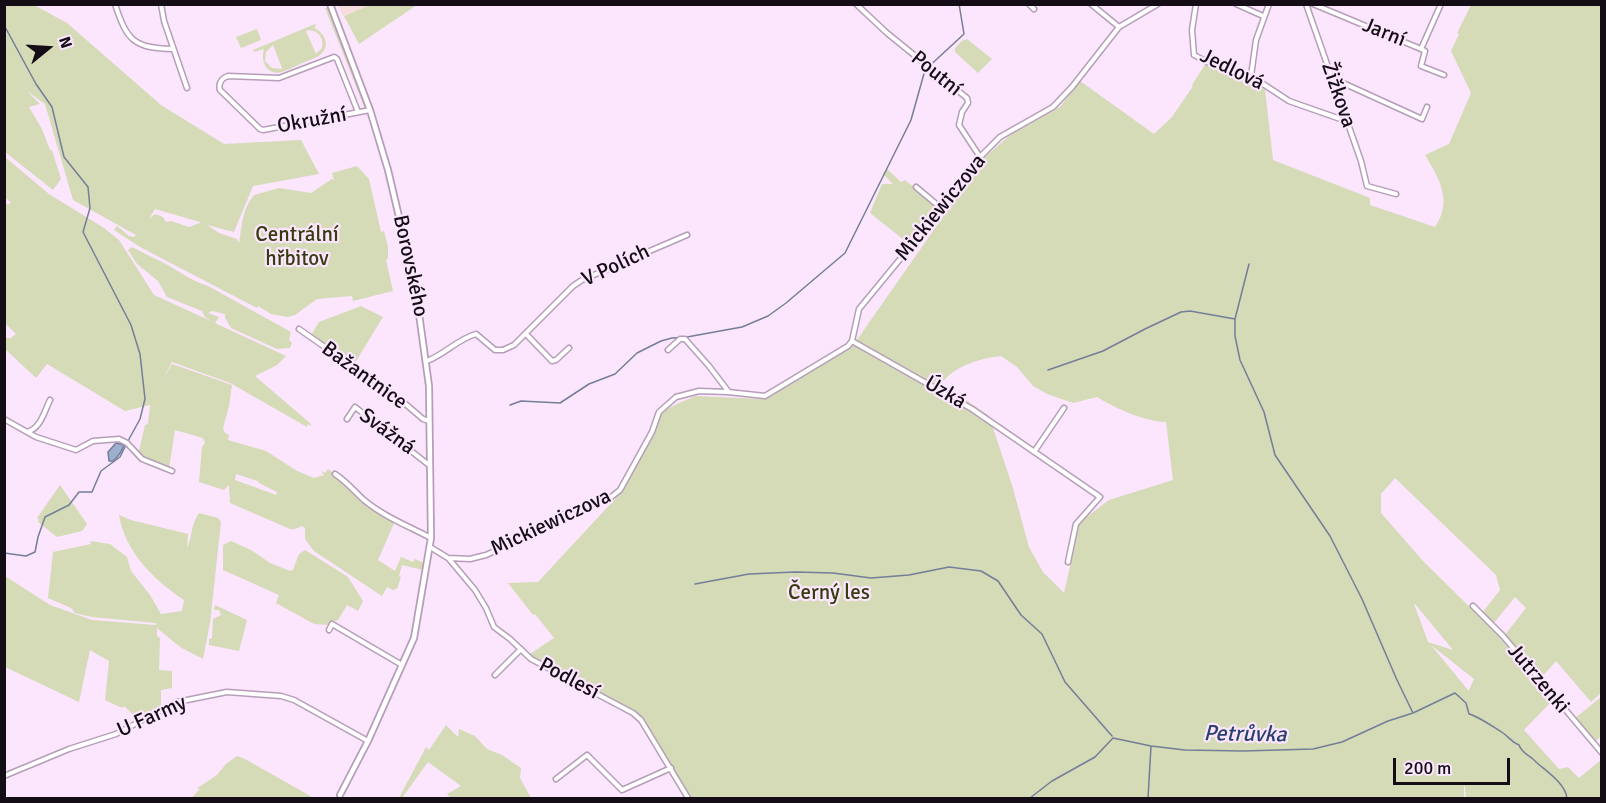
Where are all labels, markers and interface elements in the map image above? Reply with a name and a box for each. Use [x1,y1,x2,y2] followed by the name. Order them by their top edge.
[1359,13,1409,53] street label: Jarní
[18,18,78,78] north arrow
[54,34,76,51] text: N
[1196,44,1268,96] street label: Jedlová
[905,46,967,102] street label: Poutní
[1315,59,1361,131] street label: Žižkova
[275,103,349,139] street label: Okružní
[890,150,992,266] street label: Mickiewiczova
[387,213,433,319] street label: Borovského
[255,222,339,272] park label: Centrální hřbitov
[578,239,654,293] street label: V Polích
[316,337,412,415] street label: Bažantnice
[920,371,970,415] street label: Úzká
[354,403,420,461] street label: Svážná
[487,484,615,562] street label: Mickiewiczova
[788,580,870,606] park label: Černý les
[1502,639,1574,719] street label: Jutrzenki
[534,653,604,705] street label: Podlesí
[113,691,191,743] street label: U Farmy
[1203,721,1287,749] water label: Petrůvka
[1396,746,1513,784] scale bar
[1404,757,1451,779] text: 200 m

